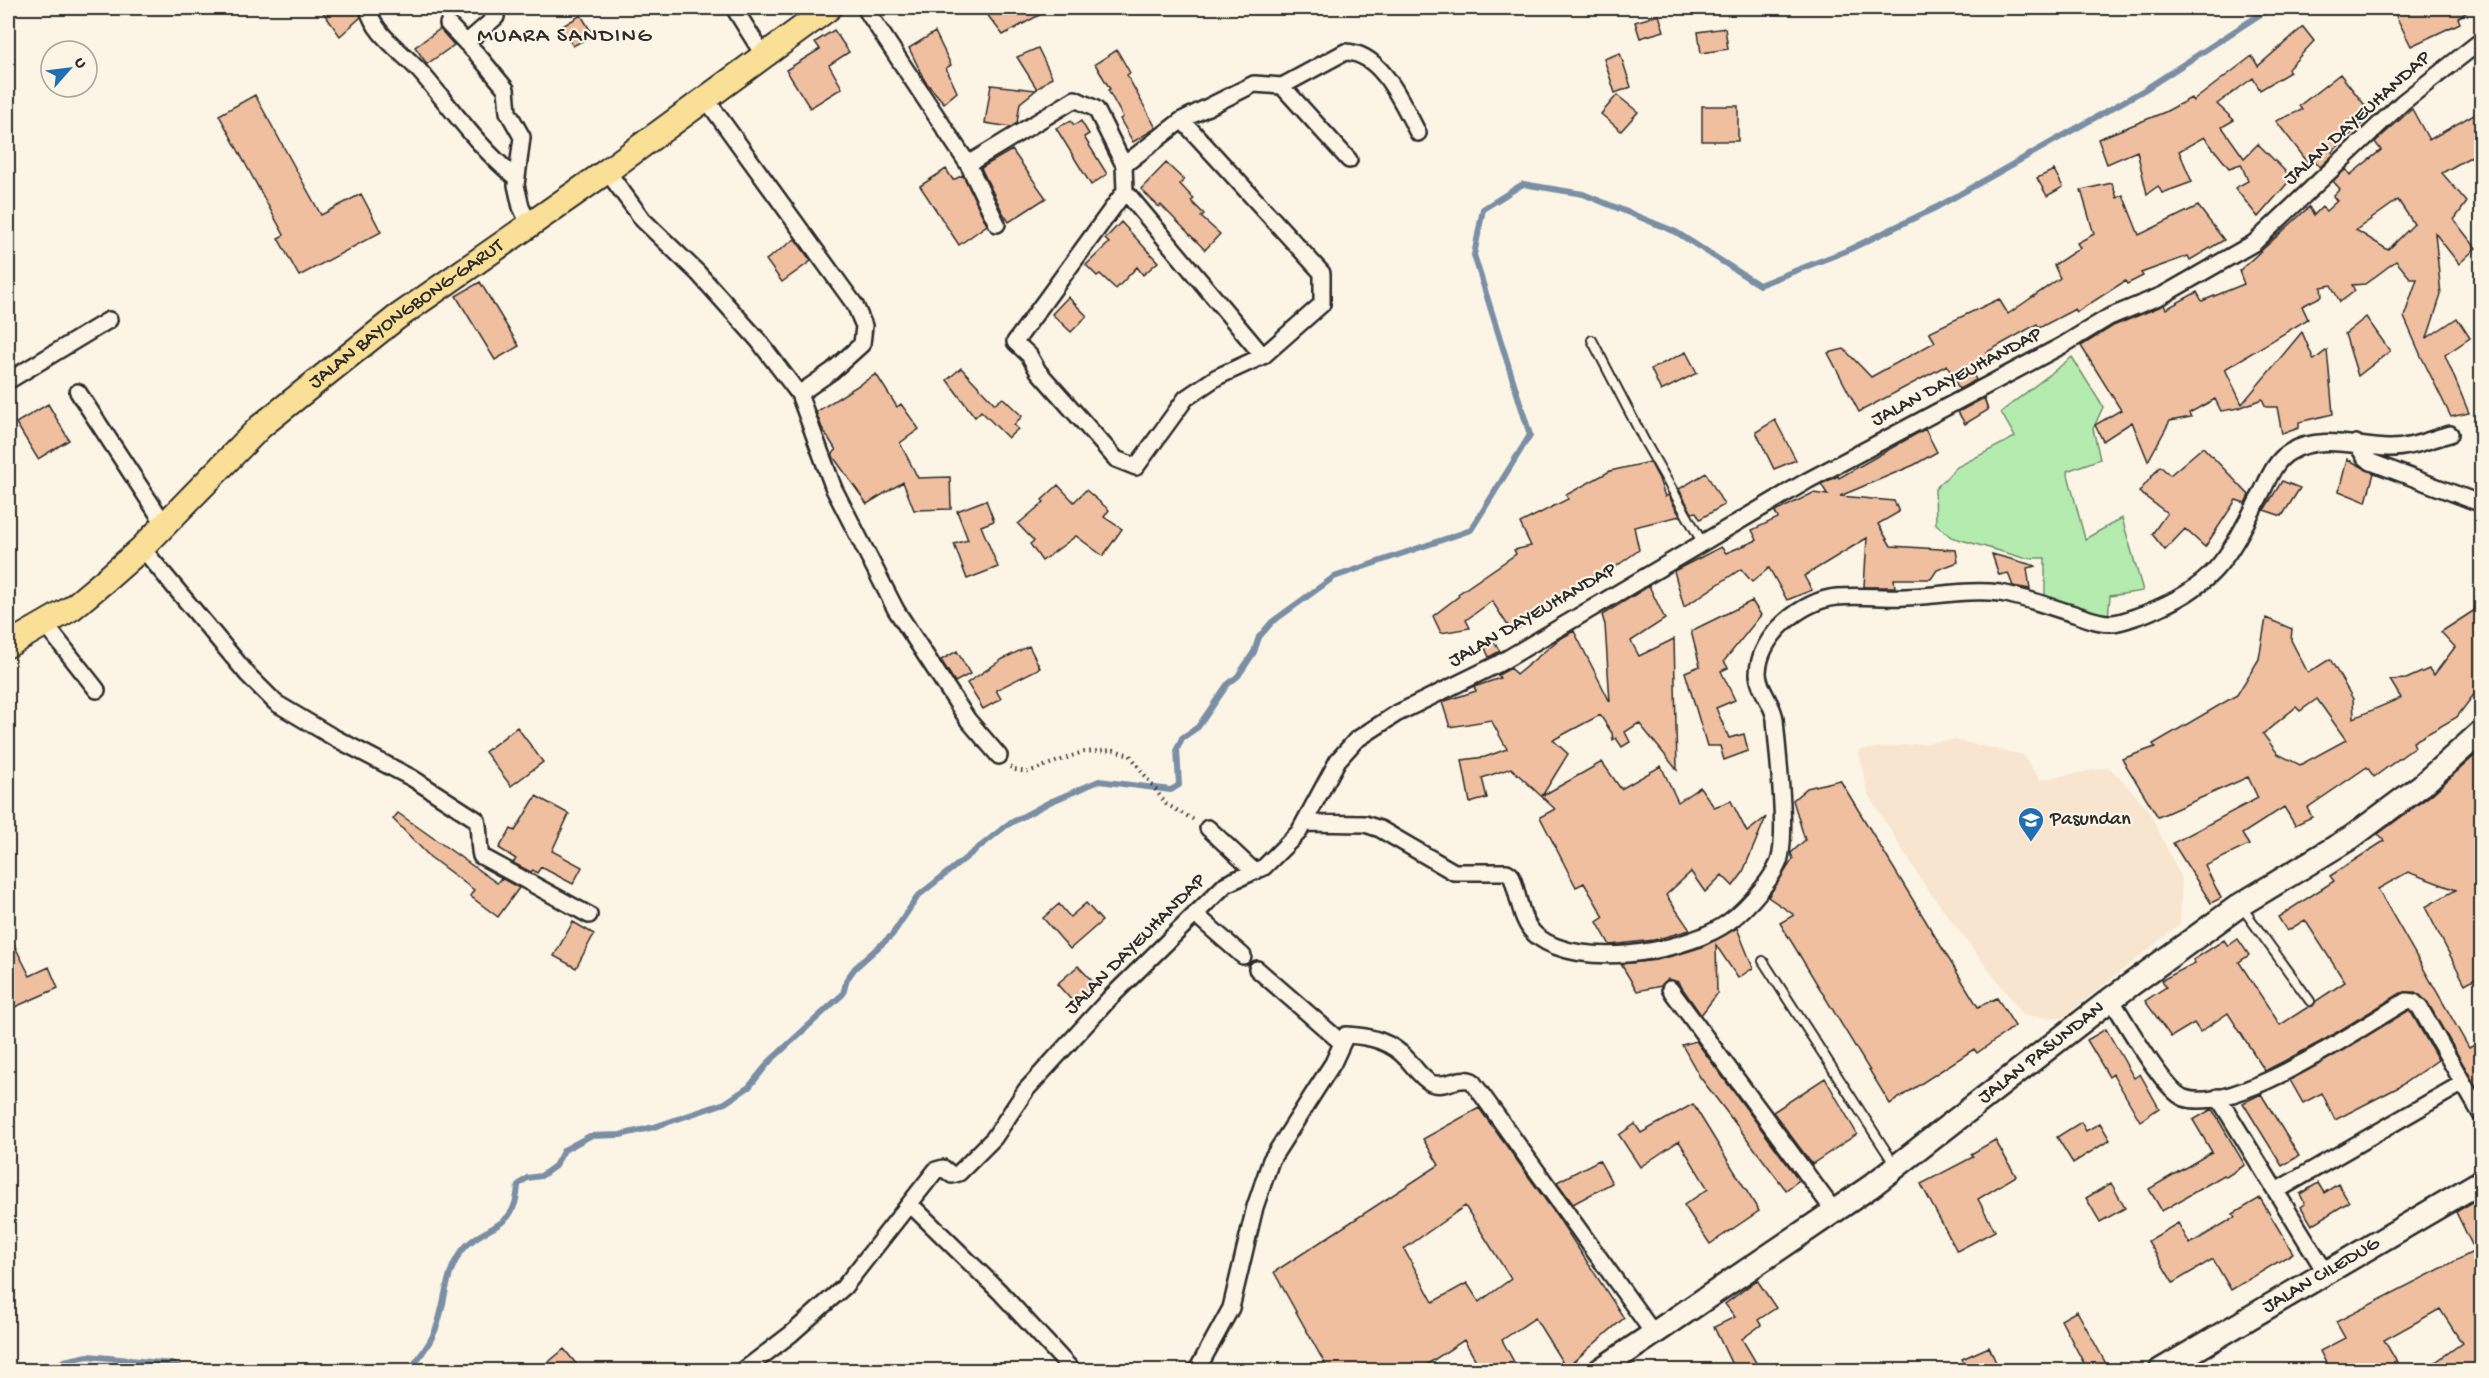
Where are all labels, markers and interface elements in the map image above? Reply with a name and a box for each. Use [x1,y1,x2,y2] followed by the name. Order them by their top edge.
[477,24,653,50] district label: MUARA SANDING
[39,39,99,99] north arrow
[2280,46,2437,191] street label: JALAN DAYEUHANDAP
[69,55,90,73] text: U
[305,234,509,394] street label: JALAN BAYONGBONG-GARUT
[1868,323,2047,433] street label: JALAN DAYEUHANDAP
[1445,558,1622,673] street label: JALAN DAYEUHANDAP
[2016,805,2046,843] school or university icon: Pasundan
[2049,809,2131,832] place label: Pasundan
[1061,869,1212,1020] street label: JALAN DAYEUHANDAP
[1974,997,2110,1109] street label: JALAN PASUNDAN
[2259,1232,2385,1319] street label: JALAN CILEDUG

